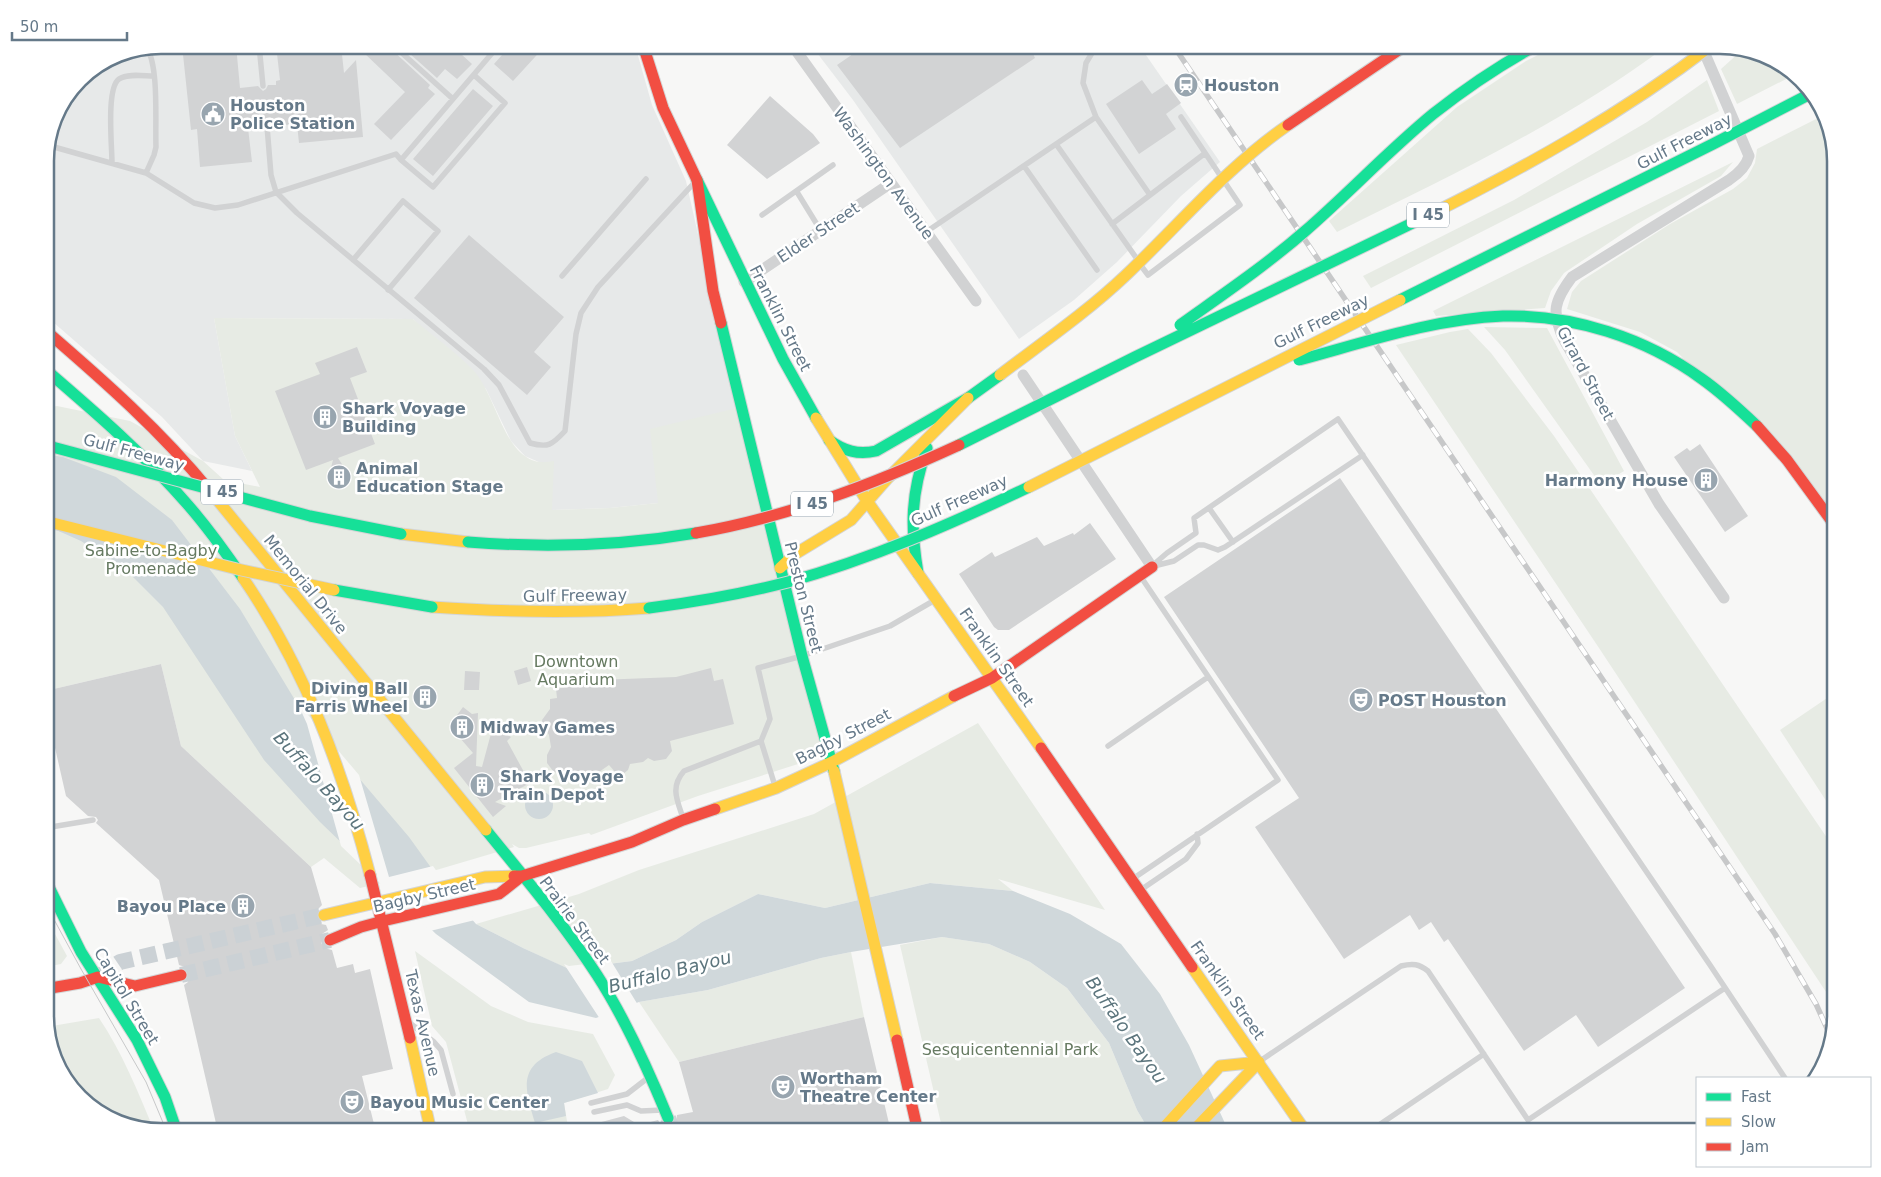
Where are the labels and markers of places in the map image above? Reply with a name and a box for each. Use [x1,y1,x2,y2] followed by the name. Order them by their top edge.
[1173,72,1199,98] station icon: Houston
[1204,76,1279,95] place label: Houston
[230,96,355,133] place label: Houston Police Station
[200,101,226,127] public building icon: Houston Police Station
[342,399,466,436] place label: Shark Voyage Building
[312,404,338,430] building icon: Shark Voyage Building
[356,459,504,496] place label: Animal Education Stage
[326,464,352,490] building icon: Animal Education Stage
[1693,467,1719,493] building icon: Harmony House
[1545,471,1688,490] place label: Harmony House
[295,679,408,716] place label: Diving Ball Farris Wheel
[412,684,438,710] building icon: Diving Ball Farris Wheel
[1348,687,1374,713] theatre icon: POST Houston
[1378,691,1507,710] place label: POST Houston
[449,714,475,740] building icon: Midway Games
[480,718,615,737] place label: Midway Games
[500,767,624,804] place label: Shark Voyage Train Depot
[469,772,495,798] building icon: Shark Voyage Train Depot
[230,893,256,919] building icon: Bayou Place
[117,897,226,916] place label: Bayou Place
[800,1069,936,1106] place label: Wortham Theatre Center
[770,1074,796,1100] theatre icon: Wortham Theatre Center
[339,1089,365,1115] theatre icon: Bayou Music Center
[370,1093,549,1112] place label: Bayou Music Center

